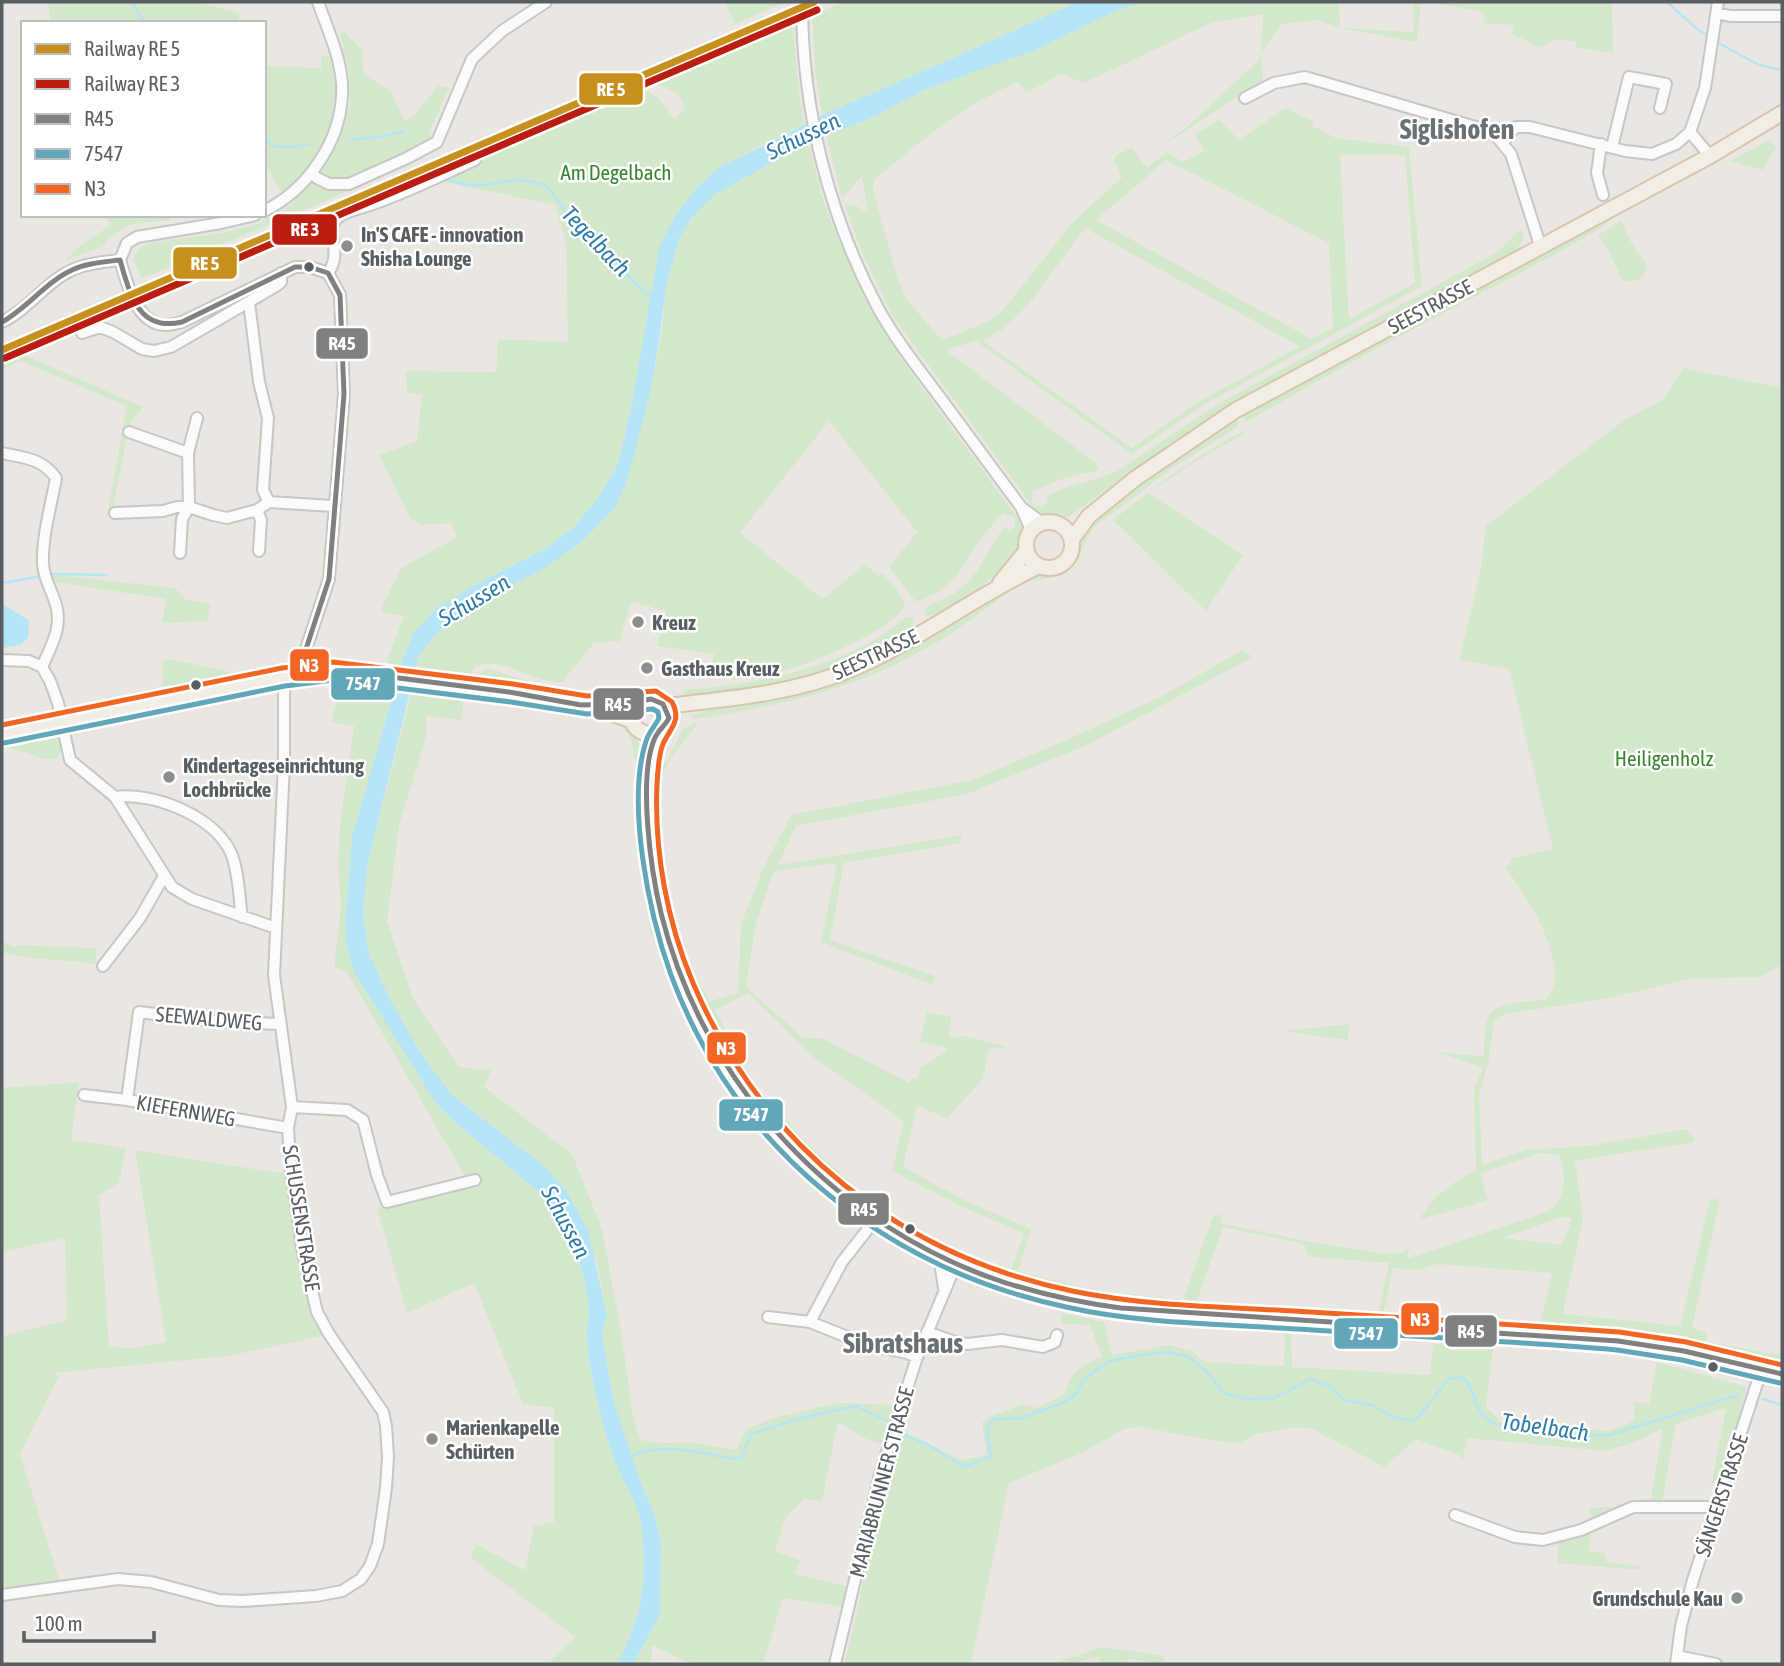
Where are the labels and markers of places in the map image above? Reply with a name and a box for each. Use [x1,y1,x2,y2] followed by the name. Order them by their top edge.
[361,222,523,270] place label: In'S CAFE - innovation Shisha Lounge
[339,238,355,254] marker: In'S CAFE - innovation Shisha Lounge
[302,260,316,274] unlabelled marker
[652,610,696,634] place label: Kreuz
[630,614,646,630] marker: Kreuz
[661,656,780,680] place label: Gasthaus Kreuz
[639,660,655,676] marker: Gasthaus Kreuz
[189,678,203,692] unlabelled marker
[183,753,365,801] place label: Kindertageseinrichtung Lochbrücke
[161,769,177,785] marker: Kindertageseinrichtung Lochbrücke
[903,1222,917,1236] unlabelled marker
[1706,1360,1720,1374] unlabelled marker
[446,1415,560,1463] place label: Marienkapelle Schürten
[424,1431,440,1447] marker: Marienkapelle Schürten
[1592,1586,1723,1610] place label: Grundschule Kau
[1729,1590,1745,1606] marker: Grundschule Kau

